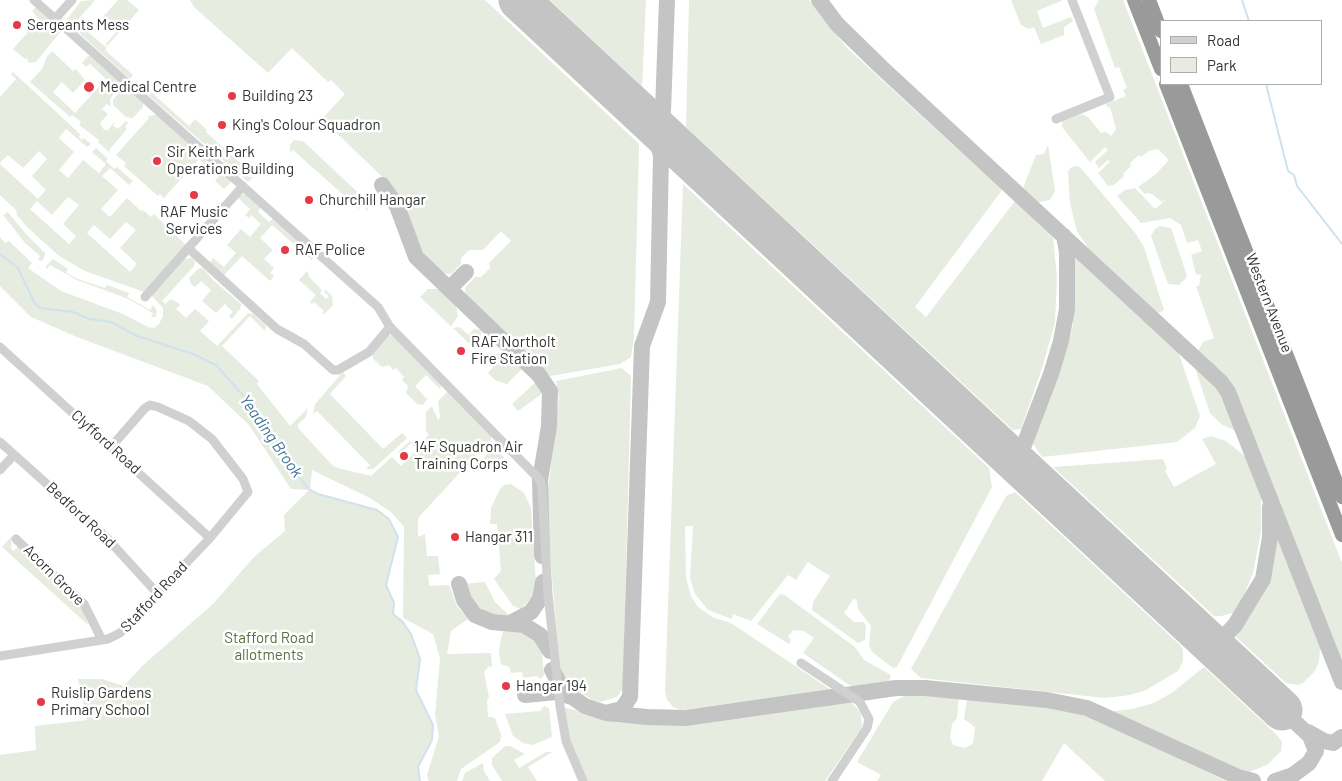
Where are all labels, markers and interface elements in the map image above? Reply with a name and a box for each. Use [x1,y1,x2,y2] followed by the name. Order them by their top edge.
[27,16,129,34] place label: Sergeants Mess
[11,19,23,31] marker: Sergeants Mess
[1160,20,1322,85] legend
[1207,31,1240,49] text: Road
[1207,56,1236,74] text: Park
[100,78,197,96] place label: Medical Centre
[82,80,96,94] marker: Medical Centre
[242,87,313,105] place label: Building 23
[226,90,238,102] marker: Building 23
[232,116,381,134] place label: King's Colour Squadron
[216,119,228,131] marker: King's Colour Squadron
[167,143,294,178] place label: Sir Keith Park Operations Building
[151,155,163,167] marker: Sir Keith Park Operations Building
[188,189,200,201] marker: RAF Music Services
[319,191,426,209] place label: Churchill Hangar
[303,194,315,206] marker: Churchill Hangar
[160,203,228,238] place label: RAF Music Services
[295,241,365,259] place label: RAF Police
[279,244,291,256] marker: RAF Police
[1242,251,1296,355] street label: Western Avenue
[471,333,556,368] place label: RAF Northolt Fire Station
[455,345,467,357] marker: RAF Northolt Fire Station
[235,391,307,481] water label: Yeading Brook
[68,406,144,478] street label: Clyfford Road
[414,438,523,473] place label: 14F Squadron Air Training Corps
[398,450,410,462] marker: 14F Squadron Air Training Corps
[43,478,119,552] street label: Bedford Road
[465,528,533,546] place label: Hangar 311
[449,531,461,543] marker: Hangar 311
[20,541,88,609] street label: Acorn Grove
[117,558,191,636] street label: Stafford Road
[224,629,314,664] park label: Stafford Road allotments
[516,677,587,695] place label: Hangar 194
[500,680,512,692] marker: Hangar 194
[51,684,151,719] place label: Ruislip Gardens Primary School
[35,696,47,708] marker: Ruislip Gardens Primary School

